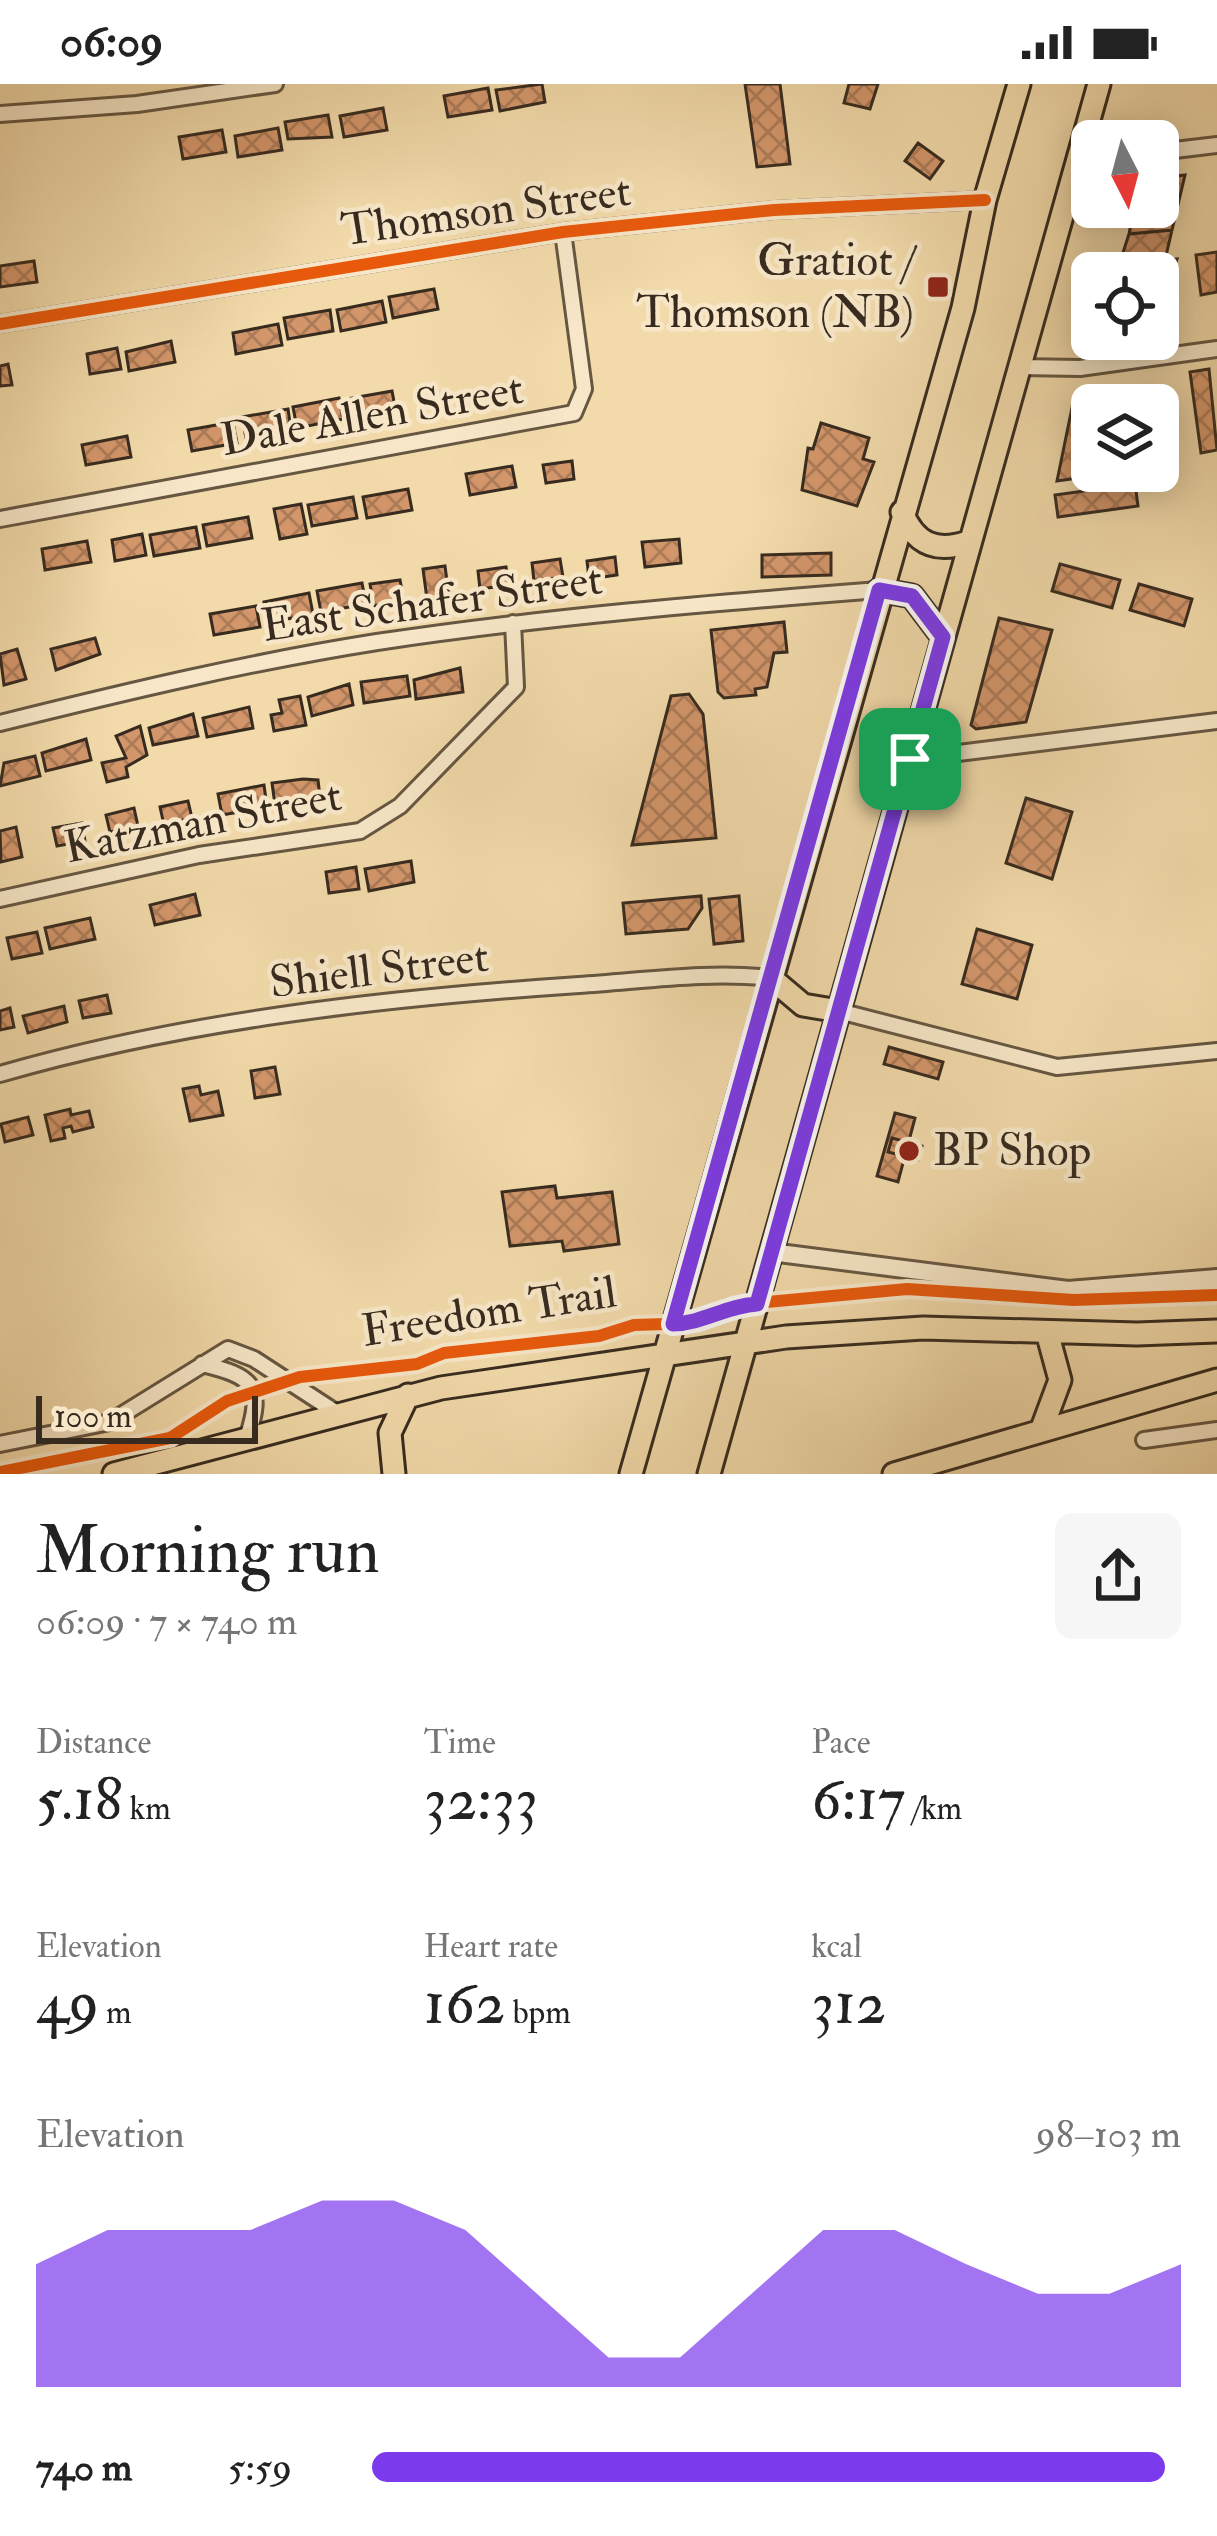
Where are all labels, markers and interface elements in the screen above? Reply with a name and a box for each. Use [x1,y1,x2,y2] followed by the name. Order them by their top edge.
[60,14,163,70] text: 06:09
[1071,120,1179,228] north arrow
[1071,120,1179,492] map controls
[338,163,634,259] street label: Thomson Street
[636,233,918,341] place label: Gratiot / Thomson (NB)
[1071,252,1179,360] button: locate
[925,274,951,300] marker: Gratiot / Thomson (NB)
[216,361,528,469] street label: Dale Allen Street
[1071,384,1179,492] button: layers
[258,551,606,655] street label: East Schafer Street
[859,708,961,810] pin
[877,726,943,792] icon: arrive
[60,768,346,876] street label: Katzman Street
[266,929,492,1011] street label: Shiell Street
[933,1123,1091,1179] place label: BP Shop
[896,1138,922,1164] marker: BP Shop
[358,1264,620,1360] street label: Freedom Trail
[36,1390,258,1443] scale bar
[54,1396,132,1437] text: 100 m
[36,1510,380,1593] text: Morning run
[1055,1513,1181,1639] button: share
[36,1597,297,1646] text: 06:09 · 7 × 740 m
[36,1722,151,1763] text: Distance
[424,1722,496,1763] text: Time
[811,1722,871,1763] text: Pace
[36,1763,123,1838] text: 5.18
[424,1763,538,1838] text: 32:33
[811,1763,905,1838] text: 6:17
[123,1788,171,1829] text: km
[905,1788,962,1829] text: /km
[36,1926,162,1967] text: Elevation
[424,1926,558,1967] text: Heart rate
[811,1926,862,1967] text: kcal
[36,1967,99,2042] text: 49
[424,1967,505,2042] text: 162
[811,1967,886,2042] text: 312
[99,1992,132,2033] text: m
[505,1992,571,2033] text: bpm
[36,2110,185,2159] text: Elevation
[1036,2110,1181,2159] text: 98–103 m
[36,2443,132,2492] text: 740 m
[228,2443,292,2492] text: 5:59

